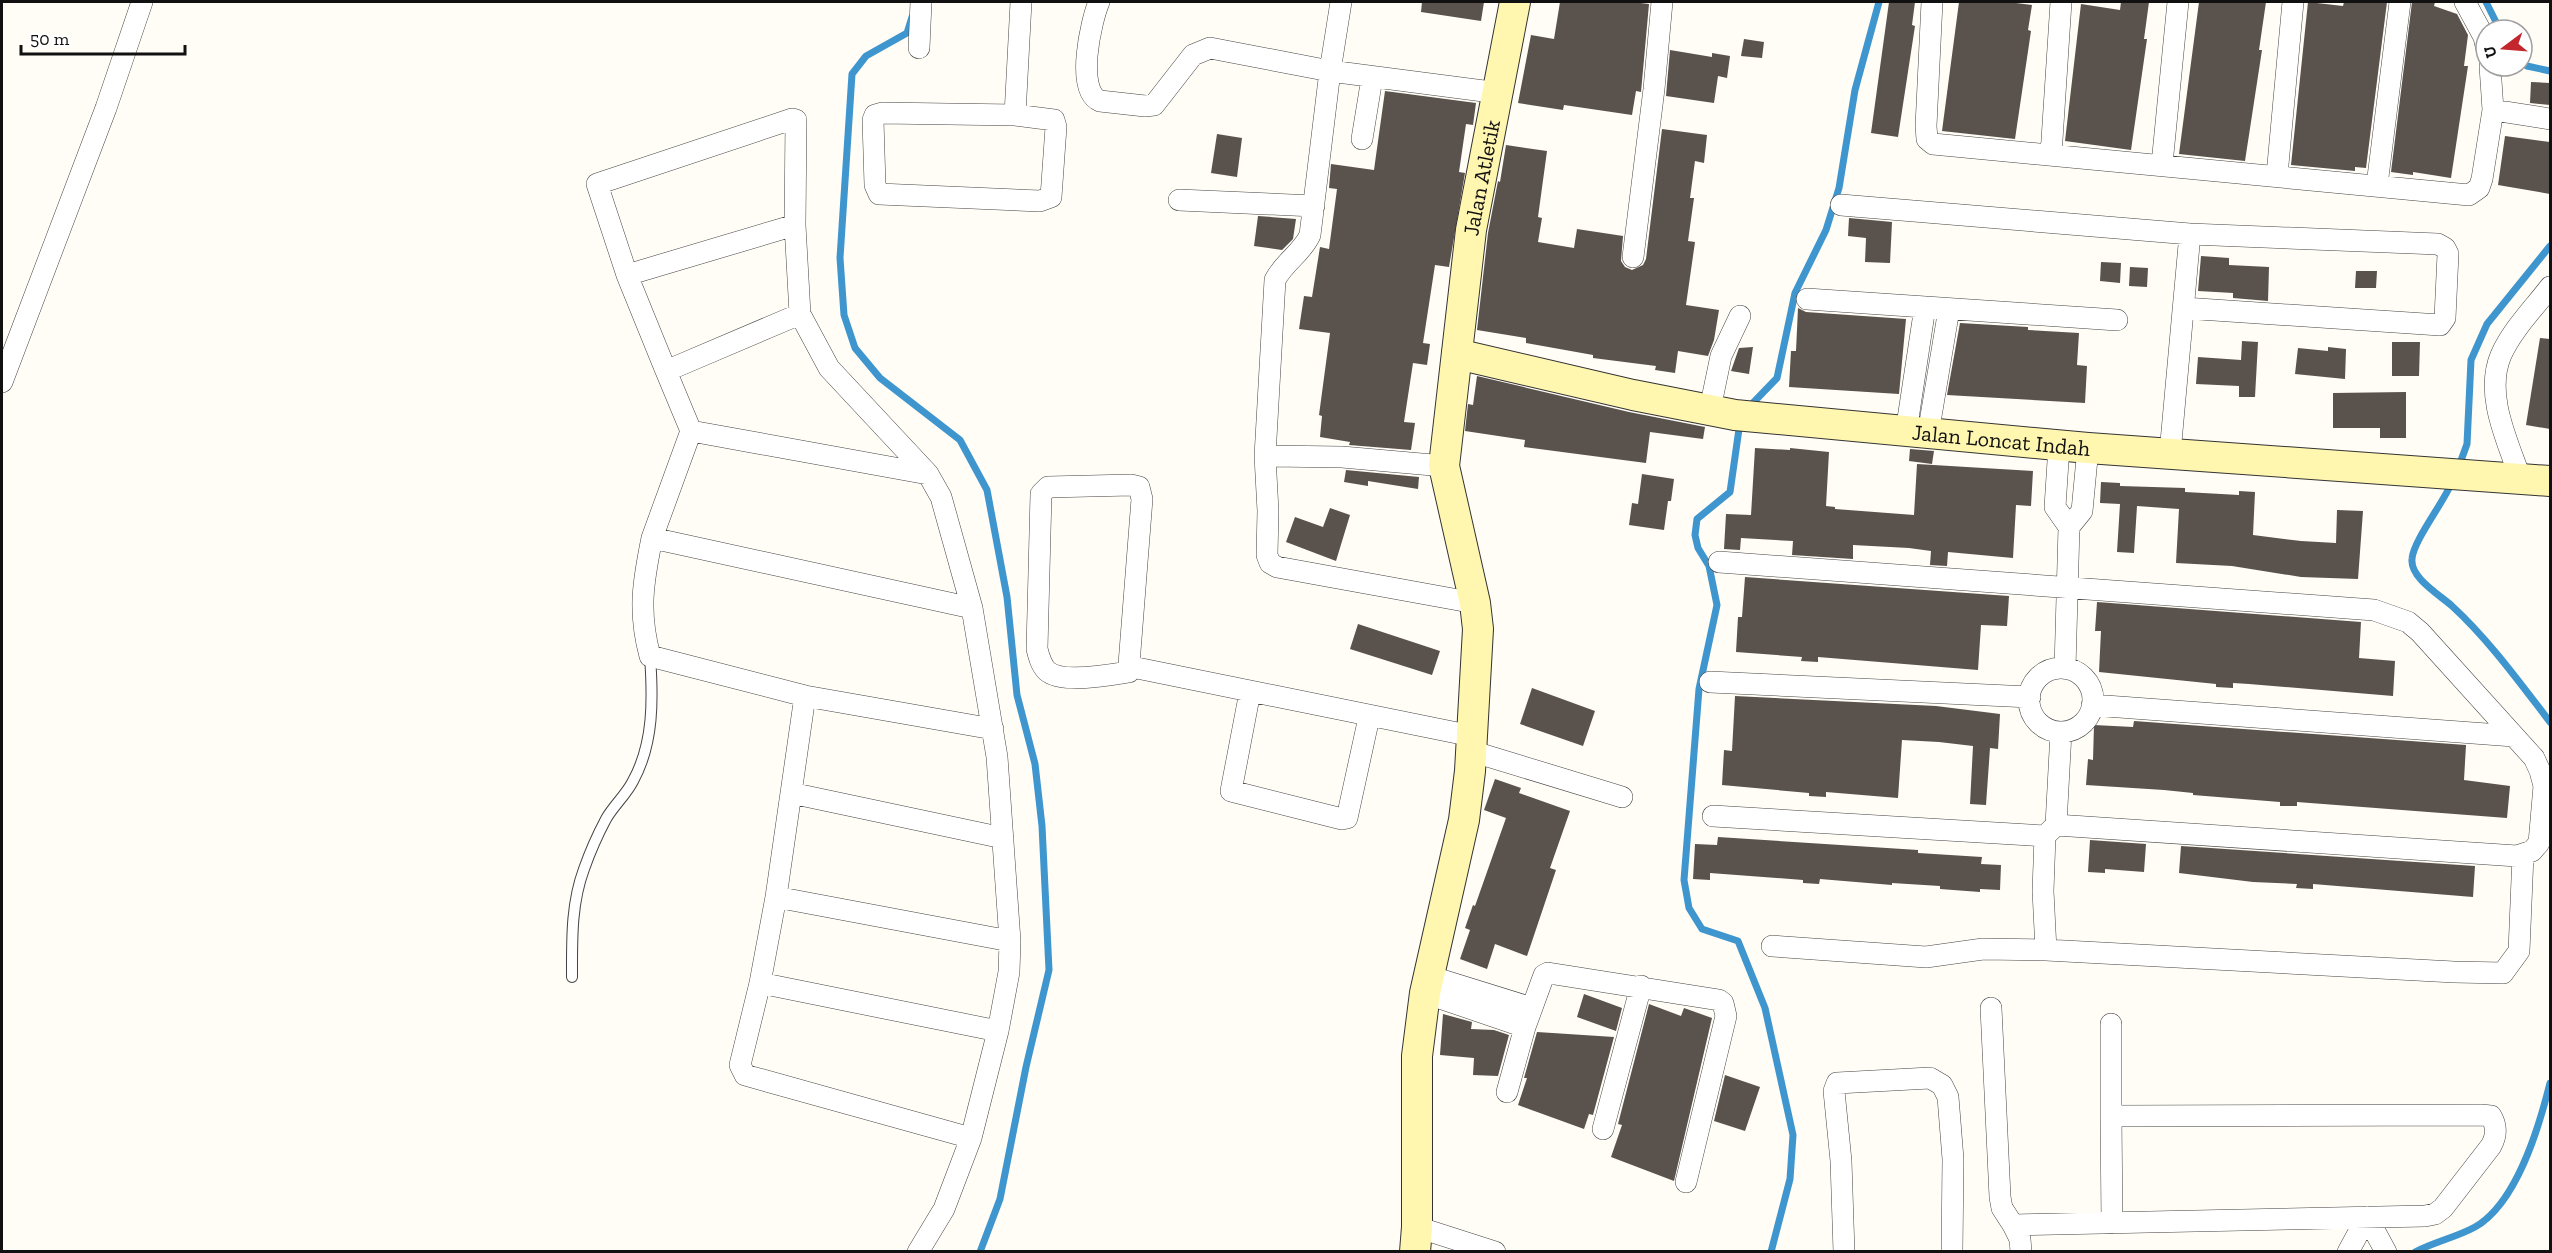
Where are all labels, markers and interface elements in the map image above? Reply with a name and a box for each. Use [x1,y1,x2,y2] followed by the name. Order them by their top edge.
[21,18,184,56] scale bar
[2474,18,2534,78] north arrow
[30,28,70,50] text: 50 m
[2479,43,2501,60] text: U
[1457,117,1506,237] street label: Jalan Atletik
[1911,418,2092,462] street label: Jalan Loncat Indah

